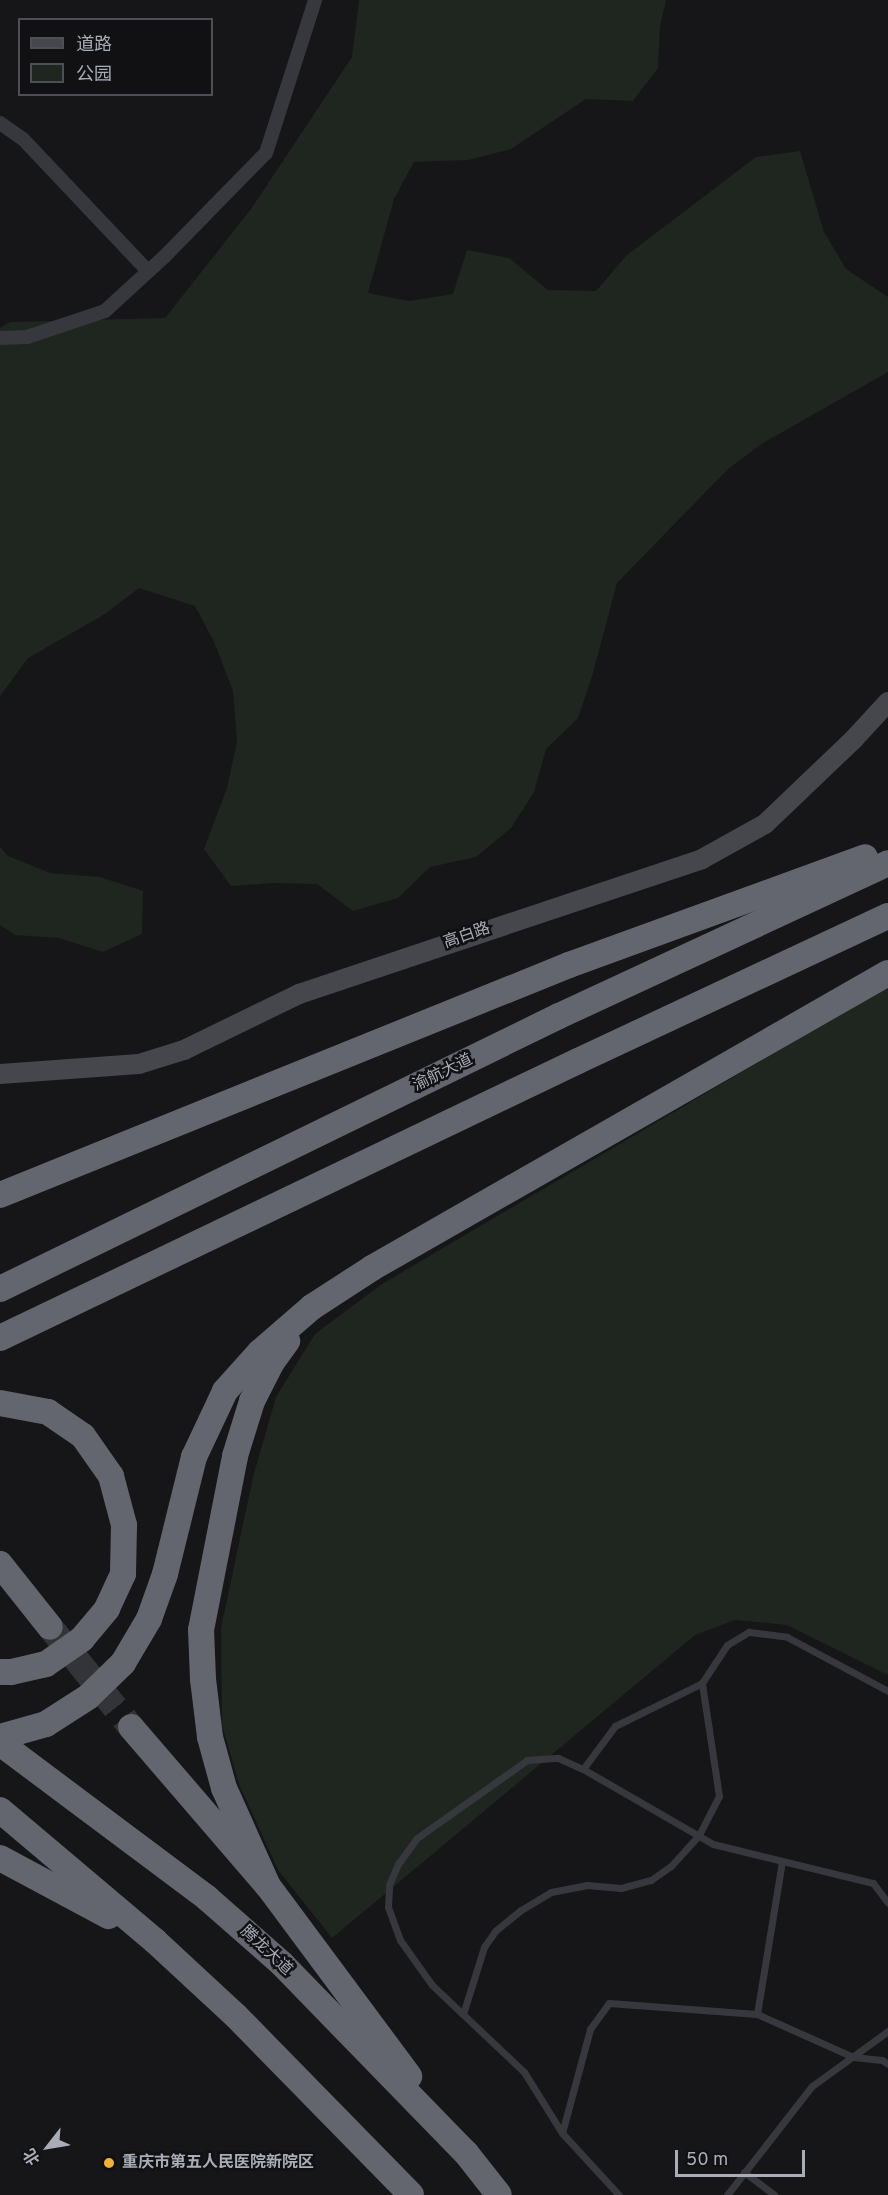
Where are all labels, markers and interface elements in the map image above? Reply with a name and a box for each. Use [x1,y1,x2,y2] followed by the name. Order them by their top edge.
[18,18,213,96] legend
[76,34,112,57] text: 道路
[76,64,112,87] text: 公园
[441,919,493,953] street label: 高白路
[410,1050,476,1096] street label: 渝航大道
[236,1922,296,1980] street label: 腾龙大道
[18,2117,78,2177] north arrow
[678,2138,808,2176] scale bar
[20,2144,45,2168] text: 北
[686,2149,728,2172] text: 50 m
[122,2153,314,2173] place label: 重庆市第五人民医院新院区
[100,2154,118,2172] marker: 重庆市第五人民医院新院区

